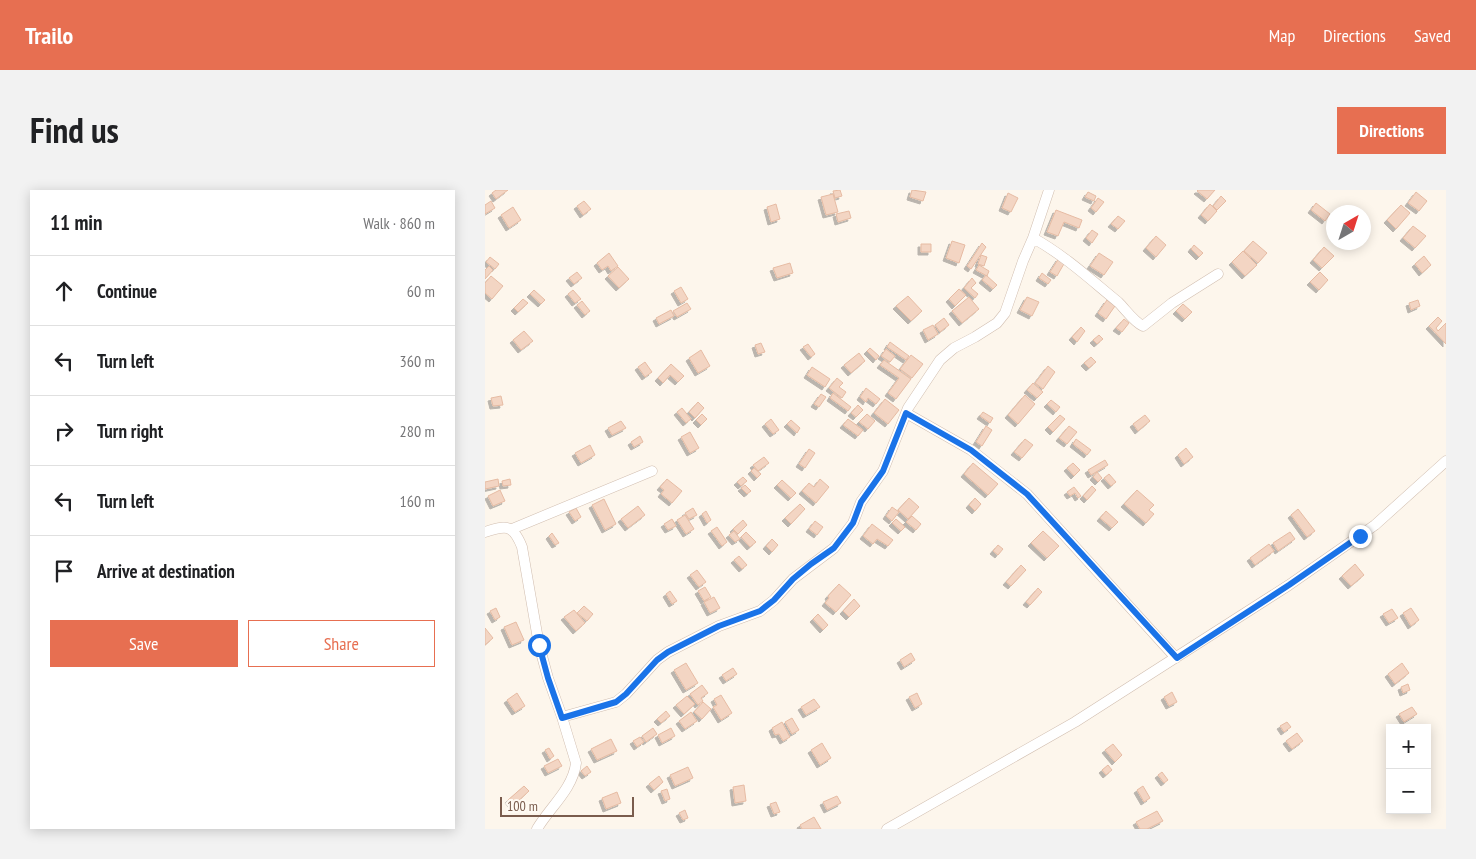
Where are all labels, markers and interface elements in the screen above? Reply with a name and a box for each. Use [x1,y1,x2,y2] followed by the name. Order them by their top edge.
[25,20,73,51] text: Trailo
[1269,24,1295,47] text: Map
[1323,24,1386,47] text: Directions
[1414,24,1451,47] text: Saved
[30,107,119,153] text: Find us
[1337,107,1446,154] button: Directions
[1326,205,1371,250] north arrow
[50,209,102,236] text: 11 min
[363,213,435,233] text: Walk · 860 m
[50,277,78,305] icon: ahead
[97,279,157,303] text: Continue
[407,281,435,301] text: 60 m
[50,347,78,375] icon: left
[97,349,154,373] text: Turn left
[400,351,435,371] text: 360 m
[50,417,78,445] icon: right
[97,419,163,443] text: Turn right
[400,421,435,441] text: 280 m
[50,487,78,515] icon: left
[97,489,154,513] text: Turn left
[400,491,435,511] text: 160 m
[1349,525,1372,548] route end
[50,557,78,585] icon: arrive
[97,559,235,583] text: Arrive at destination
[50,620,238,667] button: Save
[248,620,435,667] button: Share
[528,634,551,657] route start
[1386,724,1431,814] map controls
[1386,724,1431,769] button: +
[1386,769,1431,814] button: −
[500,794,634,817] scale bar
[507,797,538,815] text: 100 m

